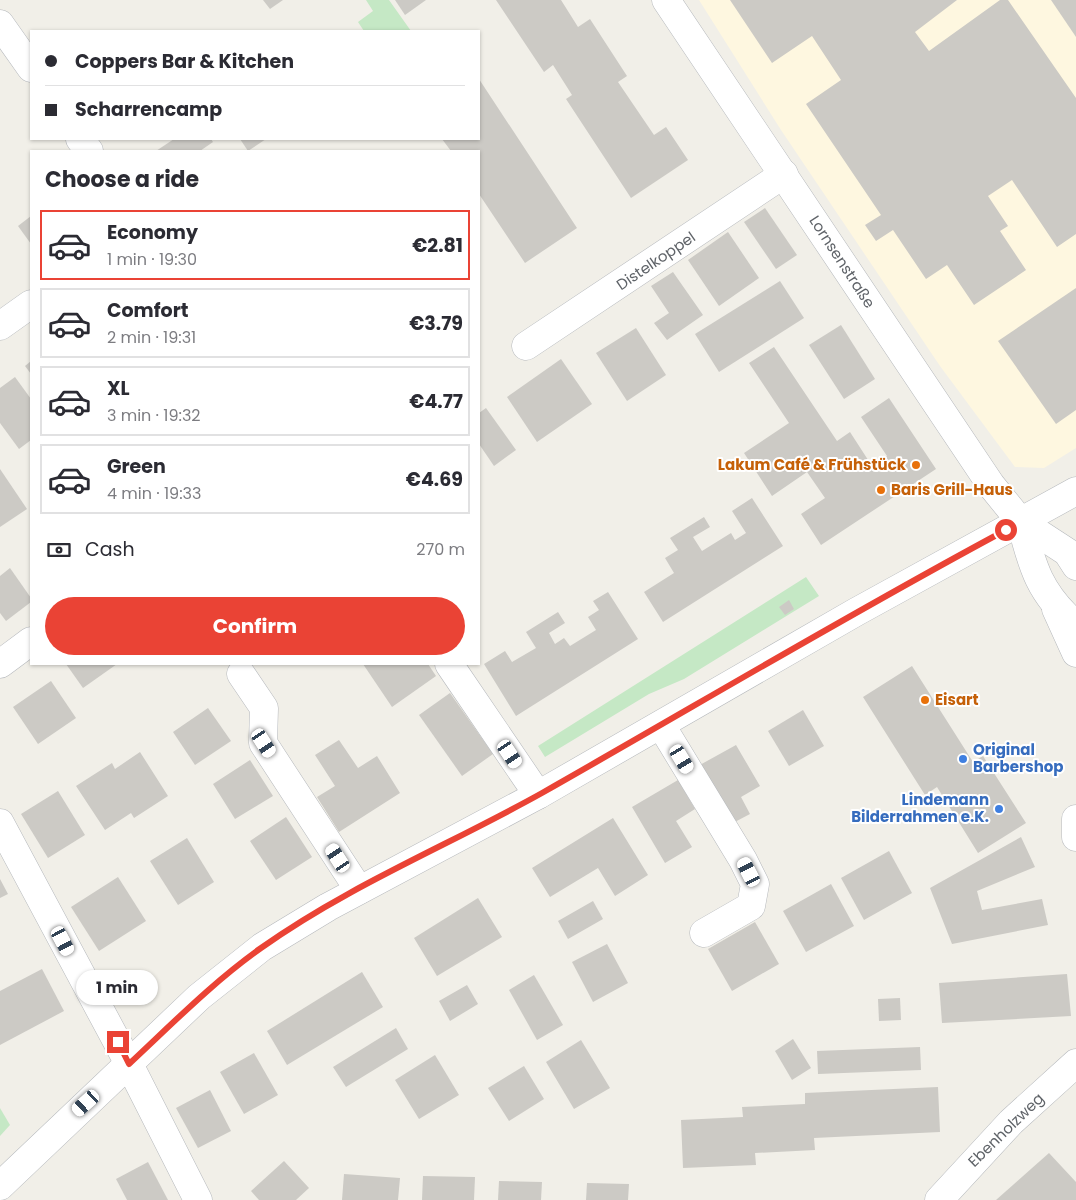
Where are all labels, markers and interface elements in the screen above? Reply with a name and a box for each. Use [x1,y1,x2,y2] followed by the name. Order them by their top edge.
[75,48,294,75] text: Coppers Bar & Kitchen
[75,96,222,123] text: Scharrencamp
[45,164,199,195] text: Choose a ride
[805,211,880,312] street label: Lornsenstraße
[107,219,198,246] text: Economy
[47,223,92,268] icon: car
[612,226,699,295] street label: Distelkoppel
[412,232,463,259] text: €2.81
[107,248,197,271] text: 1 min · 19:30
[107,297,189,324] text: Comfort
[47,301,92,346] icon: car
[409,310,463,337] text: €3.79
[107,326,196,349] text: 2 min · 19:31
[107,375,130,402] text: XL
[47,379,92,424] icon: car
[409,388,463,415] text: €4.77
[107,404,201,427] text: 3 min · 19:32
[107,453,166,480] text: Green
[718,454,907,475] place label: Lakum Café & Frühstück
[47,457,92,502] icon: car
[910,459,922,471] marker: Lakum Café & Frühstück
[406,466,463,493] text: €4.69
[891,479,1013,500] place label: Baris Grill-Haus
[107,482,201,505] text: 4 min · 19:33
[875,484,887,496] marker: Baris Grill-Haus
[995,519,1017,541] route start
[45,536,73,564] icon: cash
[85,536,135,563] text: Cash
[416,538,465,561] text: 270 m
[45,597,465,655] button: Confirm
[935,689,979,710] place label: Eisart
[919,694,931,706] marker: Eisart
[249,726,278,760] car
[495,737,524,771] car
[973,739,1064,777] place label: Original Barbershop
[667,742,696,776] car
[957,753,969,765] marker: Original Barbershop
[851,789,989,827] place label: Lindemann Bilderrahmen e.K.
[993,803,1005,815] marker: Lindemann Bilderrahmen e.K.
[323,841,352,875] car
[735,855,762,889] car
[49,924,76,958] car
[77,970,159,1004] callout: 1 min
[96,976,138,999] text: 1 min
[107,1031,129,1053] route end
[69,1087,102,1119] car
[963,1088,1048,1171] street label: Ebenholzweg

